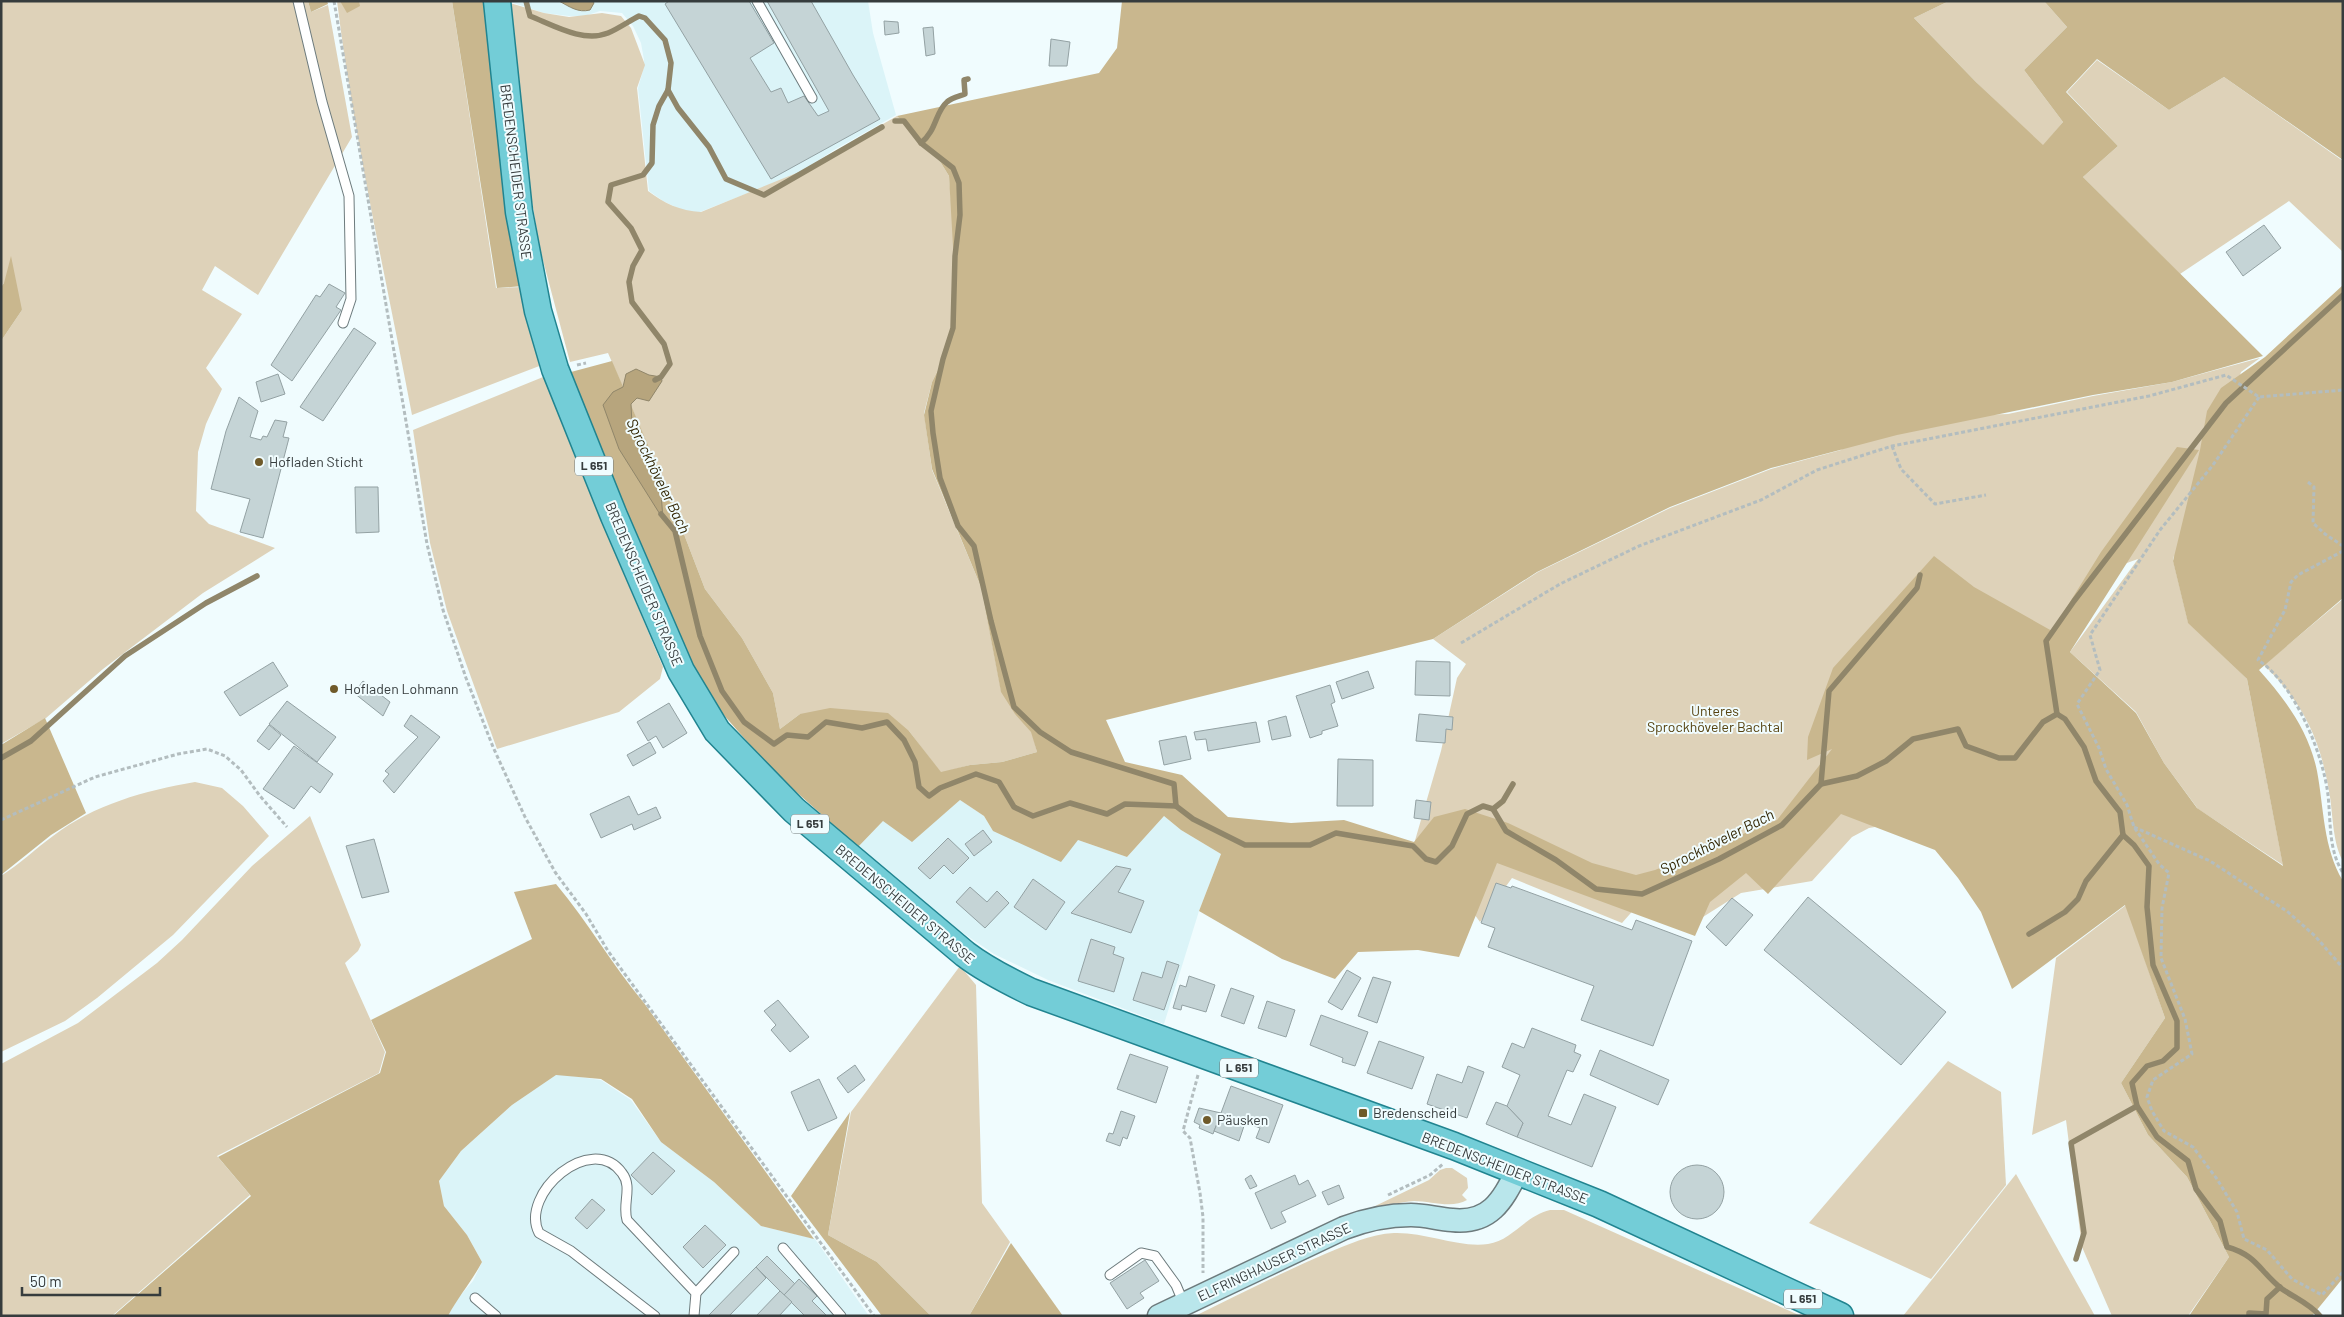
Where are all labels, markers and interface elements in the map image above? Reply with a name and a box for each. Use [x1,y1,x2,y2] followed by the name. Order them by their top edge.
[497,83,536,261] street label: BREDENSCHEIDER STRASSE
[623,415,695,536] water label: Sprockhöveler Bach
[269,453,363,470] place label: Hofladen Sticht
[253,456,265,468] marker: Hofladen Sticht
[575,456,613,476] road number: L 651
[602,499,687,668] street label: BREDENSCHEIDER STRASSE
[344,680,459,697] place label: Hofladen Lohmann
[328,683,340,695] marker: Hofladen Lohmann
[1647,702,1783,735] park label: Unteres Sprockhöveler Bachtal
[1656,804,1777,878] water label: Sprockhöveler Bach
[791,814,829,834] road number: L 651
[832,840,978,967] street label: BREDENSCHEIDER STRASSE
[1220,1058,1258,1078] road number: L 651
[1373,1104,1457,1121] place label: Bredenscheid
[1357,1107,1369,1119] marker: Bredenscheid
[1217,1111,1268,1128] place label: Päusken
[1201,1114,1213,1126] marker: Päusken
[1420,1128,1591,1207] street label: BREDENSCHEIDER STRASSE
[1194,1219,1353,1305] street label: ELFRINGHAUSER STRASSE
[22,1264,160,1296] scale bar
[30,1272,62,1290] text: 50 m
[1784,1290,1822,1308] road number: L 651

